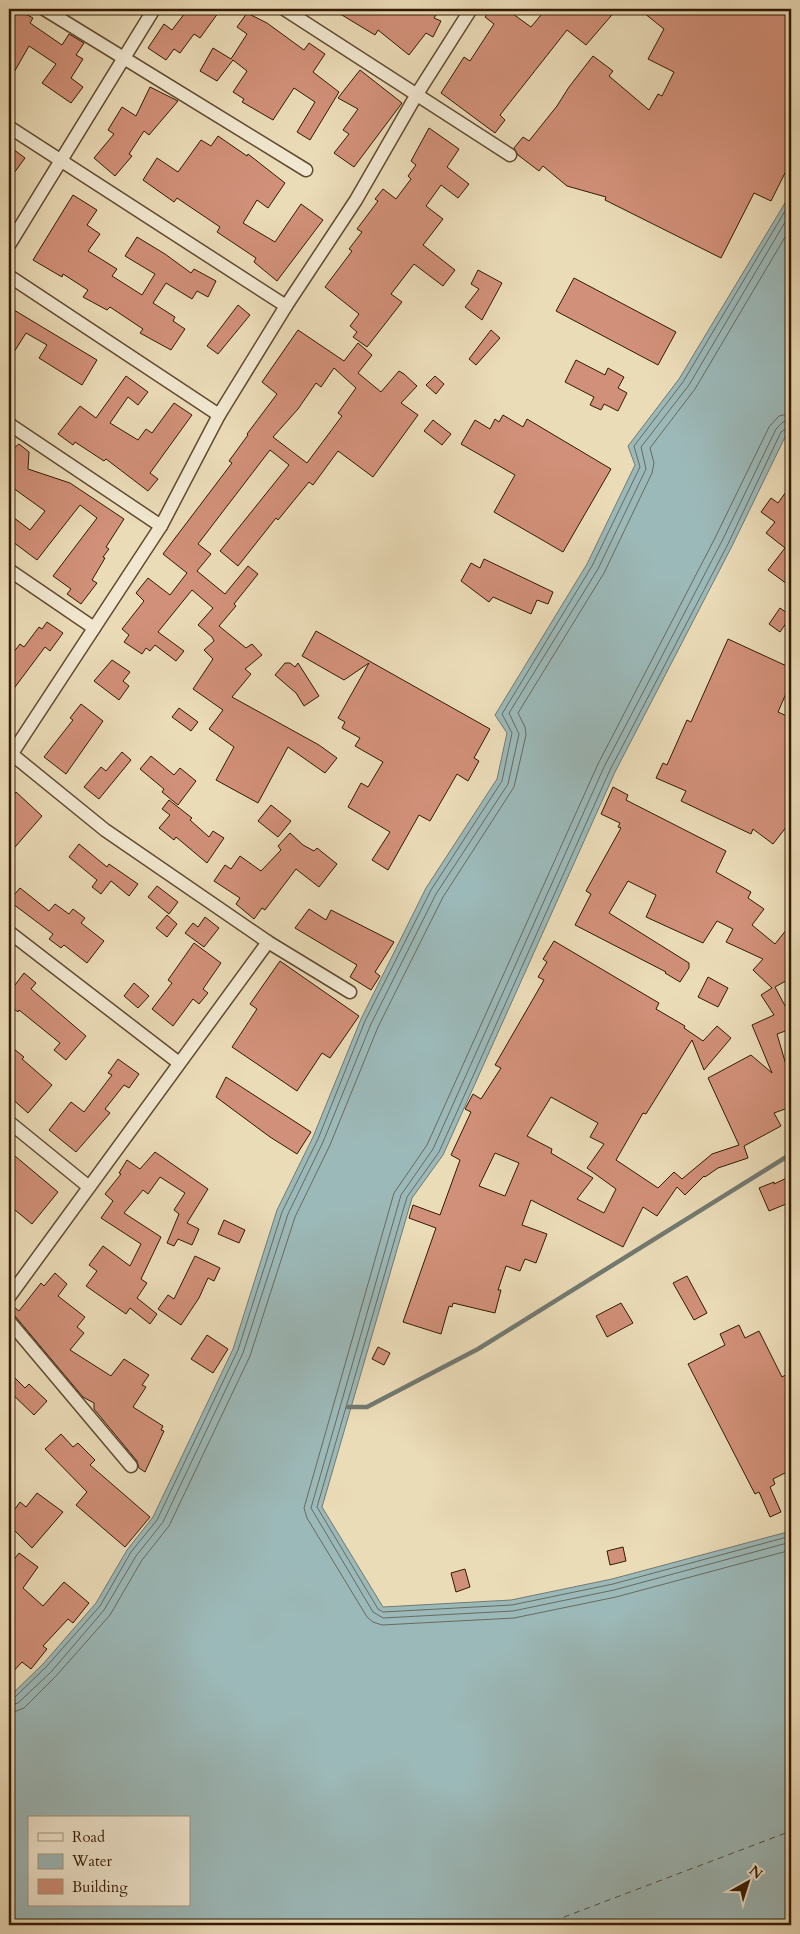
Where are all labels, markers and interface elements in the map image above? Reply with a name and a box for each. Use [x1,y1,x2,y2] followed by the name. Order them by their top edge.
[28,1816,190,1906] legend
[72,1827,105,1847] text: Road
[71,1851,113,1871] text: Water
[722,1856,772,1906] north arrow
[745,1861,767,1883] text: N
[72,1877,128,1897] text: Building

